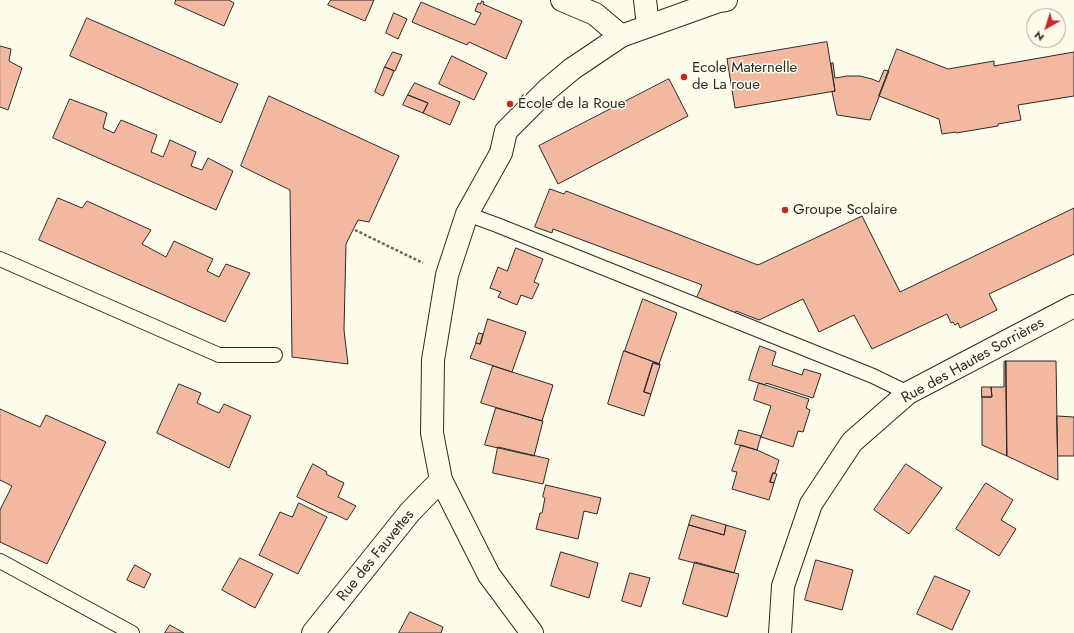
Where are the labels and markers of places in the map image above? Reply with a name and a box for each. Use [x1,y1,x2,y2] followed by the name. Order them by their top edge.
[692,59,797,94] place label: Ecole Maternelle de La roue
[679,72,689,82] marker: Ecole Maternelle de La roue
[518,95,625,113] place label: École de la Roue
[505,99,515,109] marker: École de la Roue
[793,201,897,219] place label: Groupe Scolaire
[780,205,790,215] marker: Groupe Scolaire

